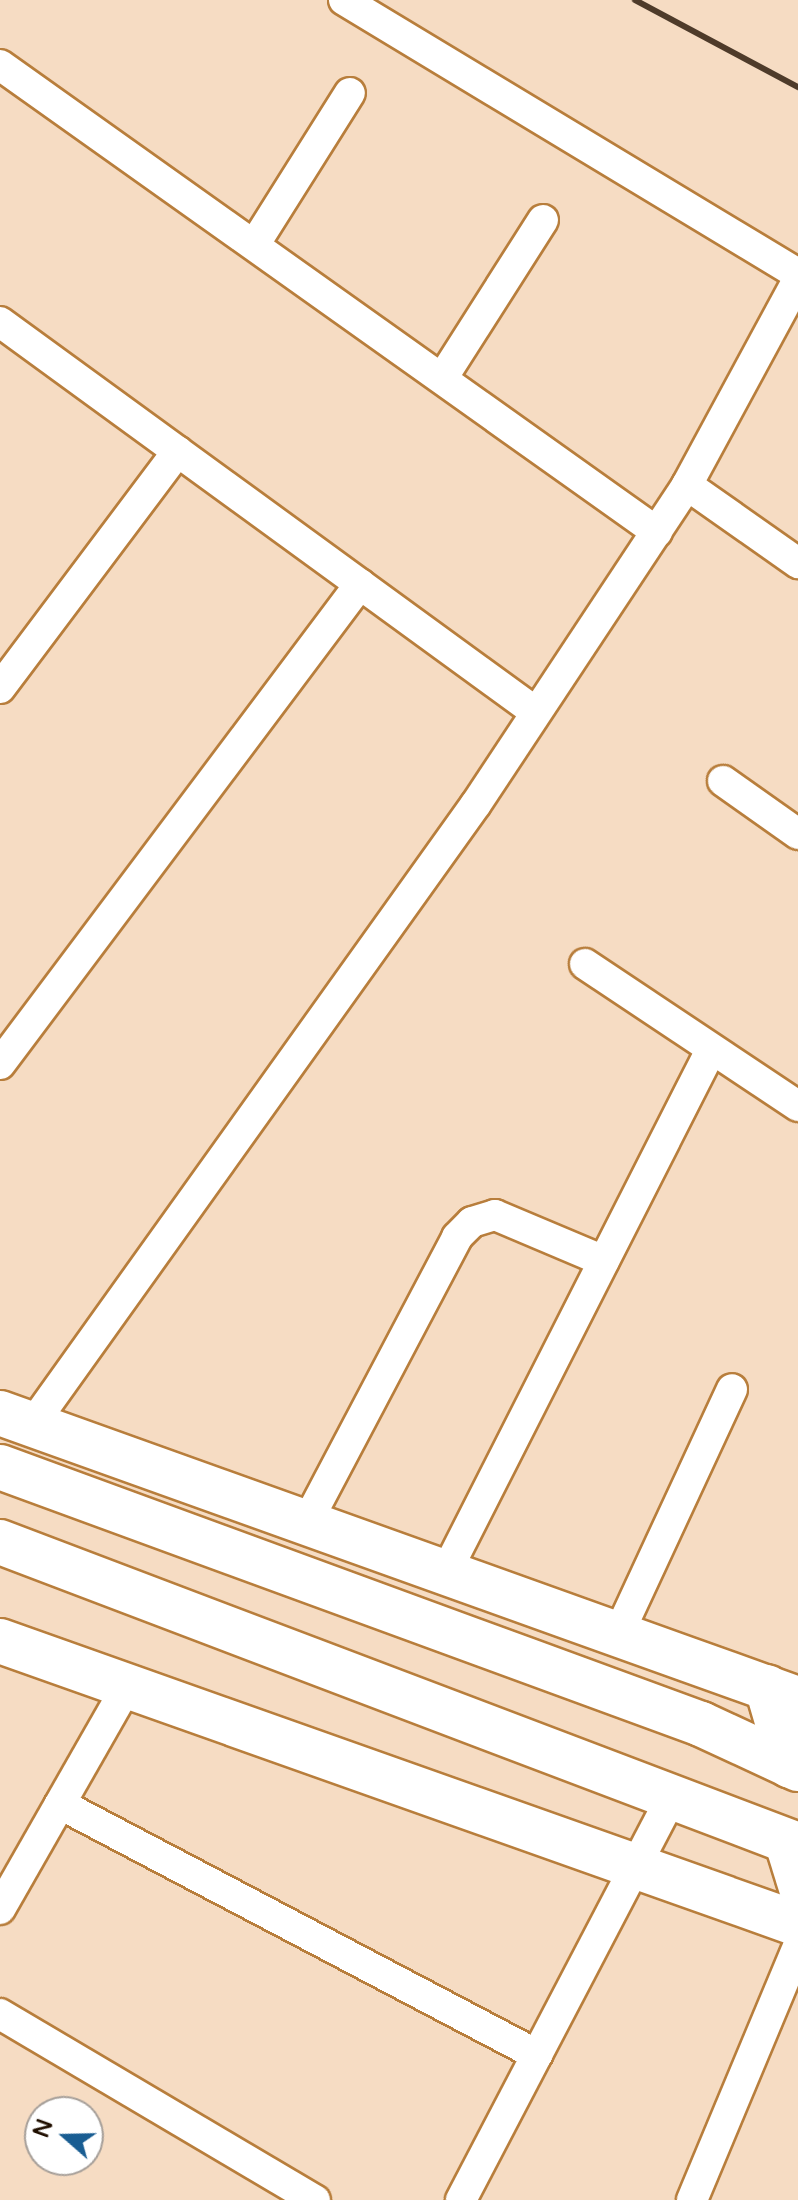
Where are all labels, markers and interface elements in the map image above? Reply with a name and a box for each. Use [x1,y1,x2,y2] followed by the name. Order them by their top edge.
[24,2096,104,2176] north arrow
[28,2116,59,2141] text: N

